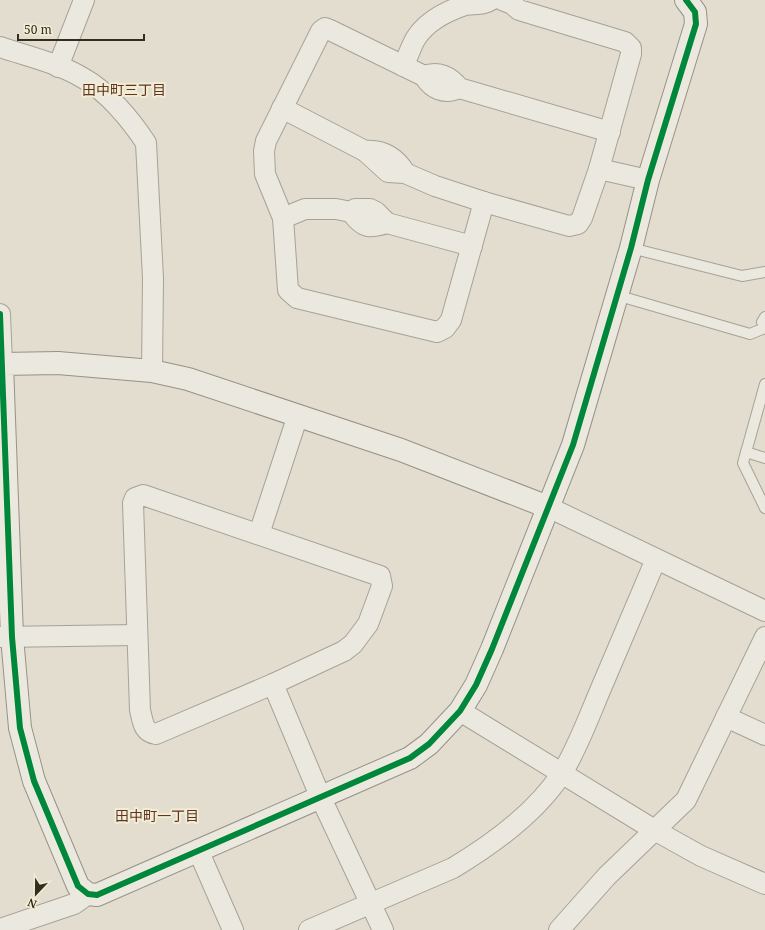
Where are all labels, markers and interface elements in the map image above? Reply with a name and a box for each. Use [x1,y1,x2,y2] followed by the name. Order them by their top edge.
[18,16,144,42] scale bar
[24,21,52,38] text: 50 m
[82,80,166,99] district label: 田中町三丁目
[115,806,199,825] district label: 田中町一丁目
[16,874,56,914] north arrow
[25,895,39,912] text: N

